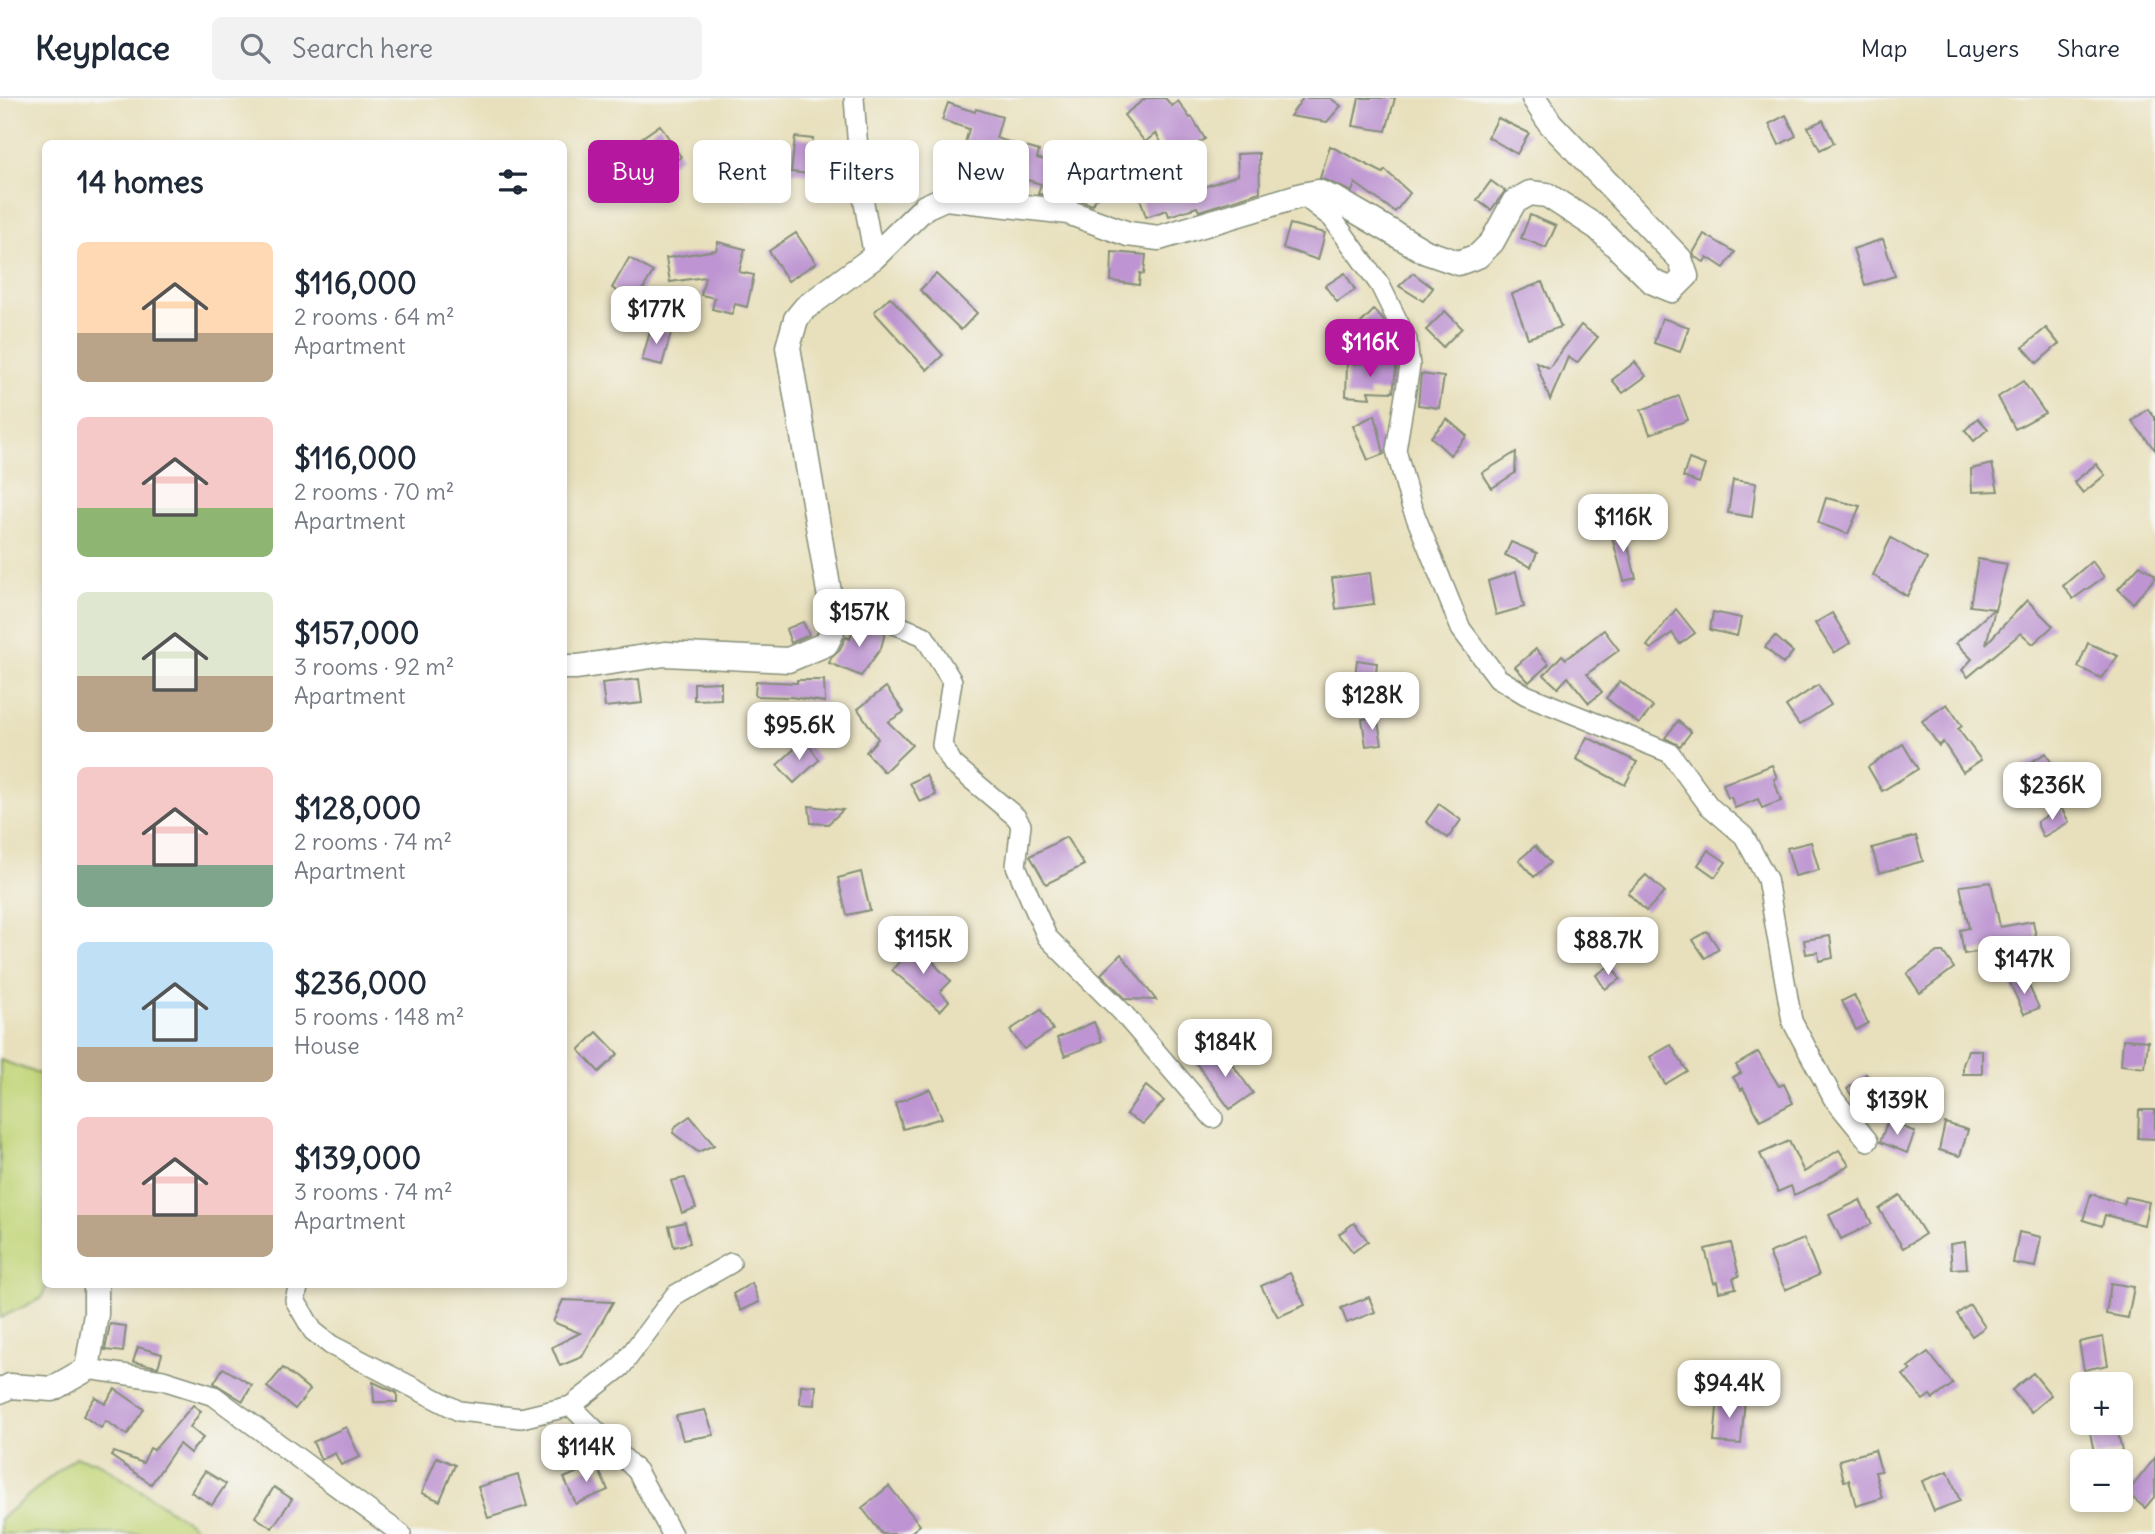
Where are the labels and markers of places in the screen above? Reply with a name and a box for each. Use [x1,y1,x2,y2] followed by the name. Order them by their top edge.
[607,286,705,346] pin: $177K
[1321,320,1419,379] pin: $116K
[1574,494,1672,554] pin: $116K
[810,589,908,649] pin: $157K
[1323,672,1421,732] pin: $128K
[742,702,856,762] pin: $95.6K
[2003,762,2101,822] pin: $236K
[874,916,972,976] pin: $115K
[1551,918,1665,977] pin: $88.7K
[1975,936,2073,996] pin: $147K
[1176,1020,1274,1079] pin: $184K
[1848,1077,1946,1137] pin: $139K
[1672,1360,1786,1420] pin: $94.4K
[537,1424,635,1484] pin: $114K

